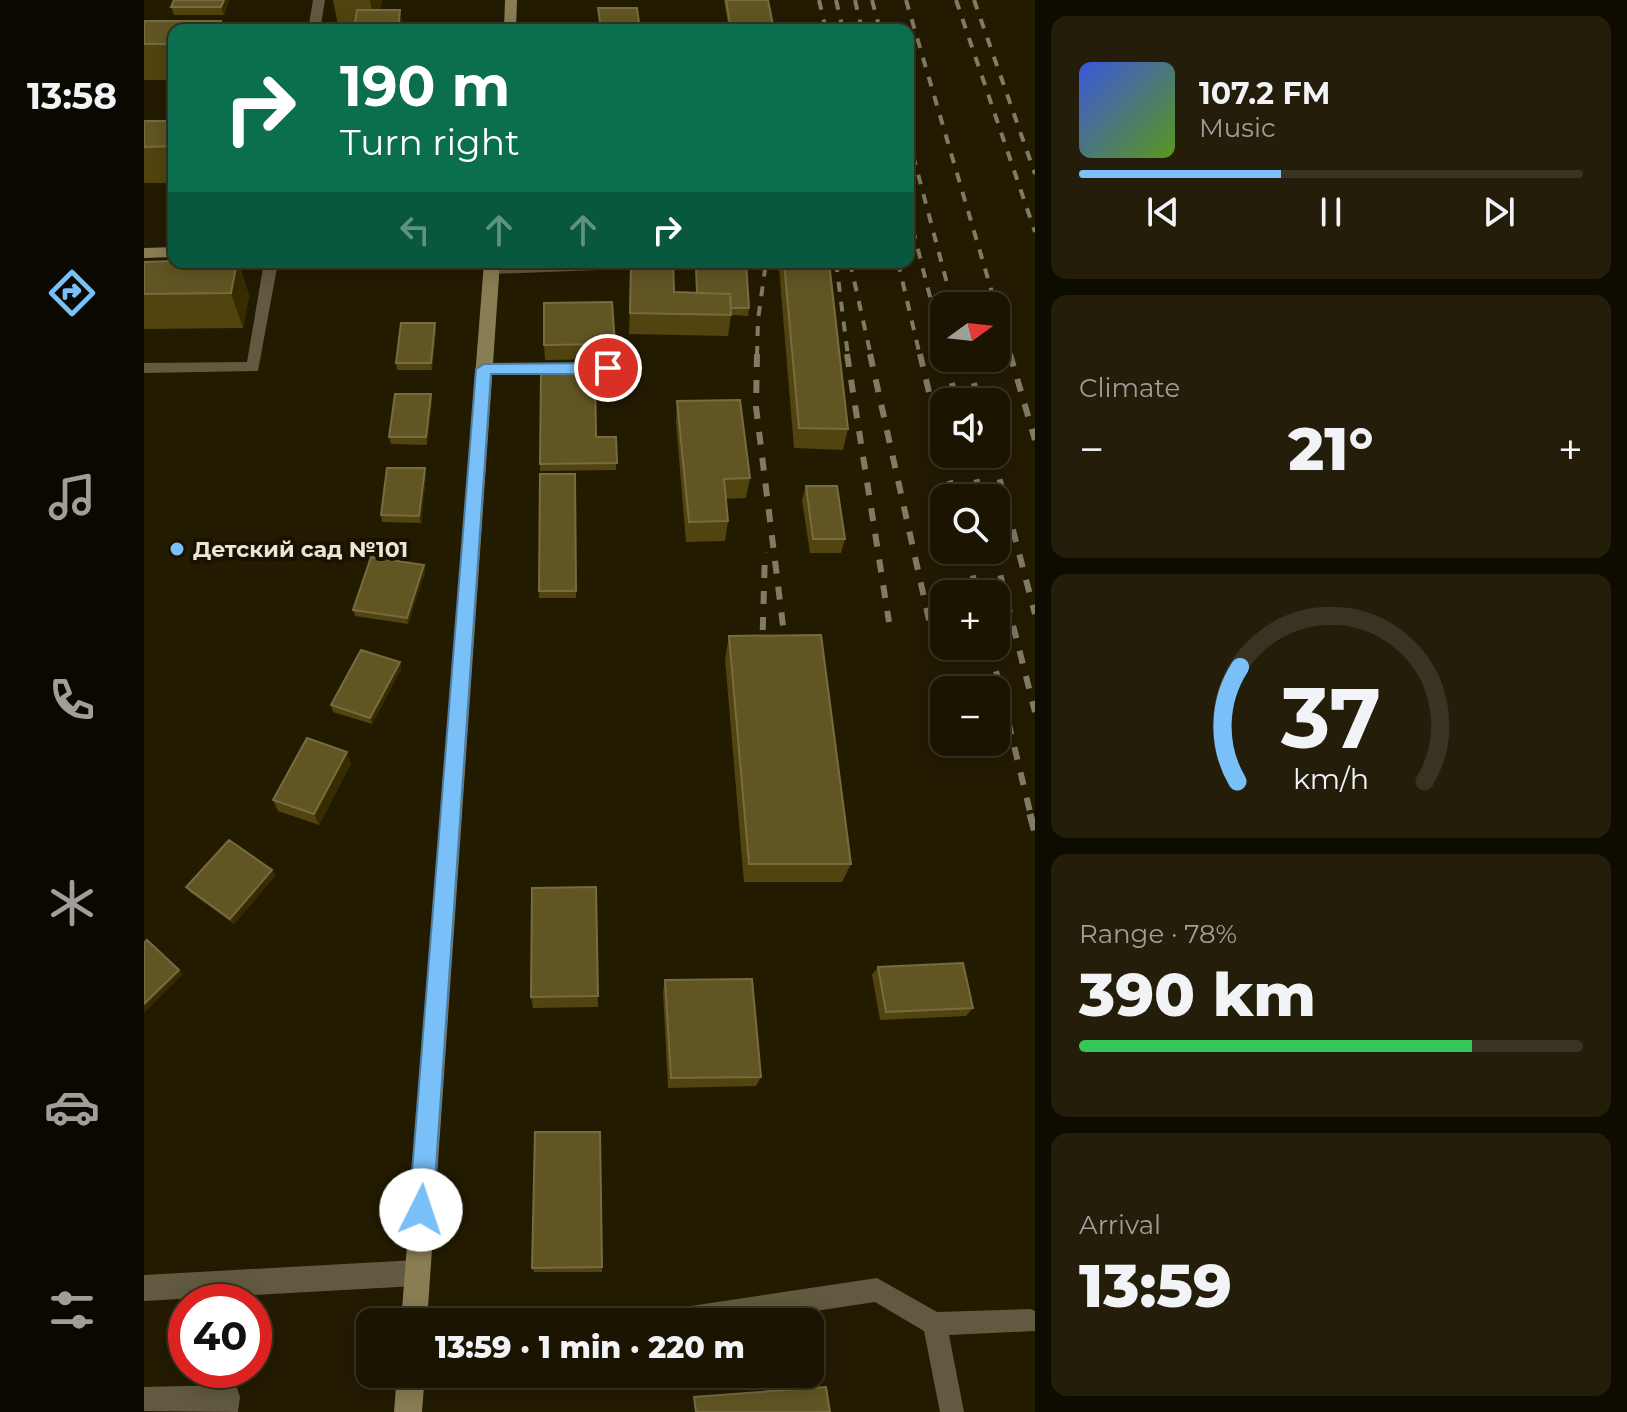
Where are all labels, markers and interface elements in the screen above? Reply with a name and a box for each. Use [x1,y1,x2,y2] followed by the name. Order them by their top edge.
[340,52,510,120] text: 190 m
[208,56,312,160] icon: right
[27,74,117,118] text: 13:58
[1199,75,1330,112] text: 107.2 FM
[1199,112,1276,144] text: Music
[340,120,520,164] text: Turn right
[1141,190,1185,234] icon: previous
[1309,190,1353,234] icon: pause
[1477,190,1521,234] icon: next
[393,208,437,252] icon: left
[477,208,521,252] icon: ahead
[561,208,605,252] icon: ahead
[645,208,689,252] icon: right
[44,265,100,321] icon: directions
[930,292,1010,372] north arrow
[930,292,1010,756] map controls
[574,334,642,402] pin
[586,346,630,390] icon: arrive
[1079,372,1180,404] text: Climate
[930,388,1010,468] button: sound
[1288,412,1374,485] text: 21°
[1079,422,1104,476] text: −
[1558,422,1583,476] text: +
[44,469,100,525] icon: music
[930,484,1010,564] button: search
[193,536,408,563] place label: Детский сад №101
[168,540,186,558] marker: Детский сад №101
[930,580,1010,660] button: +
[1280,667,1381,769] text: 37
[44,672,100,728] icon: phone
[930,676,1010,756] button: −
[1293,761,1369,796] text: km/h
[44,875,100,931] icon: climate
[1079,918,1237,950] text: Range · 78%
[1079,958,1316,1031] text: 390 km
[44,1079,100,1135] icon: car
[379,1168,463,1252] position arrow
[1079,1209,1161,1241] text: Arrival
[1079,1249,1232,1322] text: 13:59
[44,1282,100,1338] icon: filters
[168,1284,272,1388] speed limit sign: 40
[435,1329,745,1366] text: 13:59 · 1 min · 220 m

